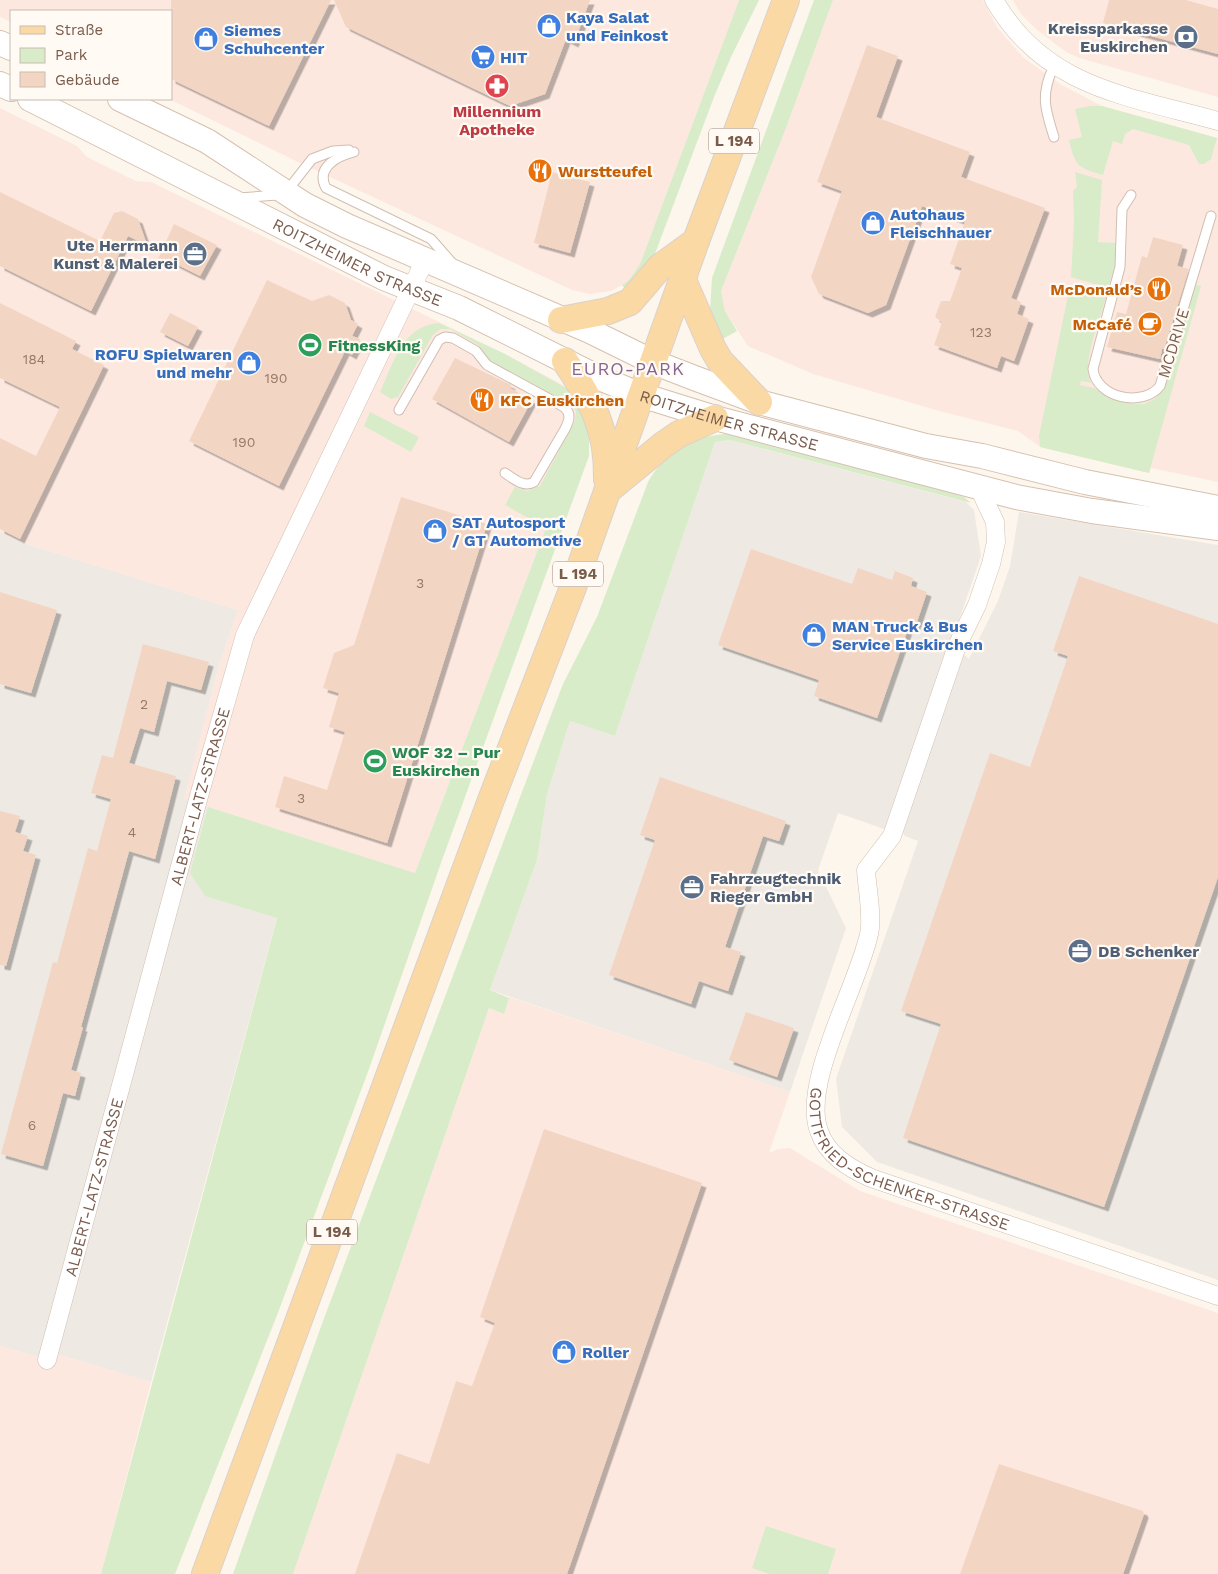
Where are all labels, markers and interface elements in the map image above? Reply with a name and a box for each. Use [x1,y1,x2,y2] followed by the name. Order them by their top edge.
[566,8,668,45] place label: Kaya Salat und Feinkost
[10,10,172,100] legend
[536,13,562,39] shop icon: Kaya Salat und Feinkost
[1048,19,1168,56] place label: Kreissparkasse Euskirchen
[55,21,103,39] text: Straße
[224,21,325,58] place label: Siemes Schuhcenter
[1173,24,1199,50] bank icon: Kreissparkasse Euskirchen
[193,26,219,52] shop icon: Siemes Schuhcenter
[470,44,496,70] supermarket icon: HIT
[55,46,88,64] text: Park
[500,48,528,67] place label: HIT
[55,71,120,89] text: Gebäude
[484,73,510,99] pharmacy icon: Millennium Apotheke
[453,102,541,139] place label: Millennium Apotheke
[709,128,759,154] road number: L 194
[527,158,553,184] restaurant icon: Wurstteufel
[558,162,653,181] place label: Wurstteufel
[890,205,992,242] place label: Autohaus Fleischhauer
[860,210,886,236] shop icon: Autohaus Fleischhauer
[270,214,445,310] street label: ROITZHEIMER STRASSE
[53,236,178,273] place label: Ute Herrmann Kunst & Malerei
[182,241,208,267] office icon: Ute Herrmann Kunst & Malerei
[1146,276,1172,302] restaurant icon: McDonald’s
[1050,280,1142,299] place label: McDonald’s
[1154,306,1193,380] street label: MCDRIVE
[1137,311,1163,337] cafe icon: McCafé
[1073,315,1132,334] place label: McCafé
[970,324,992,340] house number: 123
[297,332,323,358] sports icon: FitnessKing
[328,336,420,355] place label: FitnessKing
[95,345,232,382] place label: ROFU Spielwaren und mehr
[236,350,262,376] shop icon: ROFU Spielwaren und mehr
[23,351,45,367] house number: 184
[571,358,685,379] district label: EURO-PARK
[265,370,287,386] house number: 190
[637,386,821,455] street label: ROITZHEIMER STRASSE
[469,387,495,413] restaurant icon: KFC Euskirchen
[500,391,624,410] place label: KFC Euskirchen
[233,434,255,450] house number: 190
[452,513,582,550] place label: SAT Autosport / GT Automotive
[422,518,448,544] shop icon: SAT Autosport / GT Automotive
[553,562,603,586] road number: L 194
[416,575,424,591] house number: 3
[832,617,983,654] place label: MAN Truck & Bus Service Euskirchen
[801,622,827,648] shop icon: MAN Truck & Bus Service Euskirchen
[140,696,148,712] house number: 2
[166,705,234,888] street label: ALBERT-LATZ-STRASSE
[392,743,501,780] place label: WOF 32 – Pur Euskirchen
[362,748,388,774] sports icon: WOF 32 – Pur Euskirchen
[297,790,305,806] house number: 3
[128,824,136,840] house number: 4
[710,869,841,906] place label: Fahrzeugtechnik Rieger GmbH
[679,874,705,900] office icon: Fahrzeugtechnik Rieger GmbH
[1067,938,1093,964] office icon: DB Schenker
[1098,942,1199,961] place label: DB Schenker
[805,1086,1012,1234] street label: GOTTFRIED-SCHENKER-STRASSE
[61,1096,127,1279] street label: ALBERT-LATZ-STRASSE
[28,1117,36,1133] house number: 6
[307,1220,357,1244] road number: L 194
[551,1339,577,1365] shop icon: Roller
[582,1343,629,1362] place label: Roller

